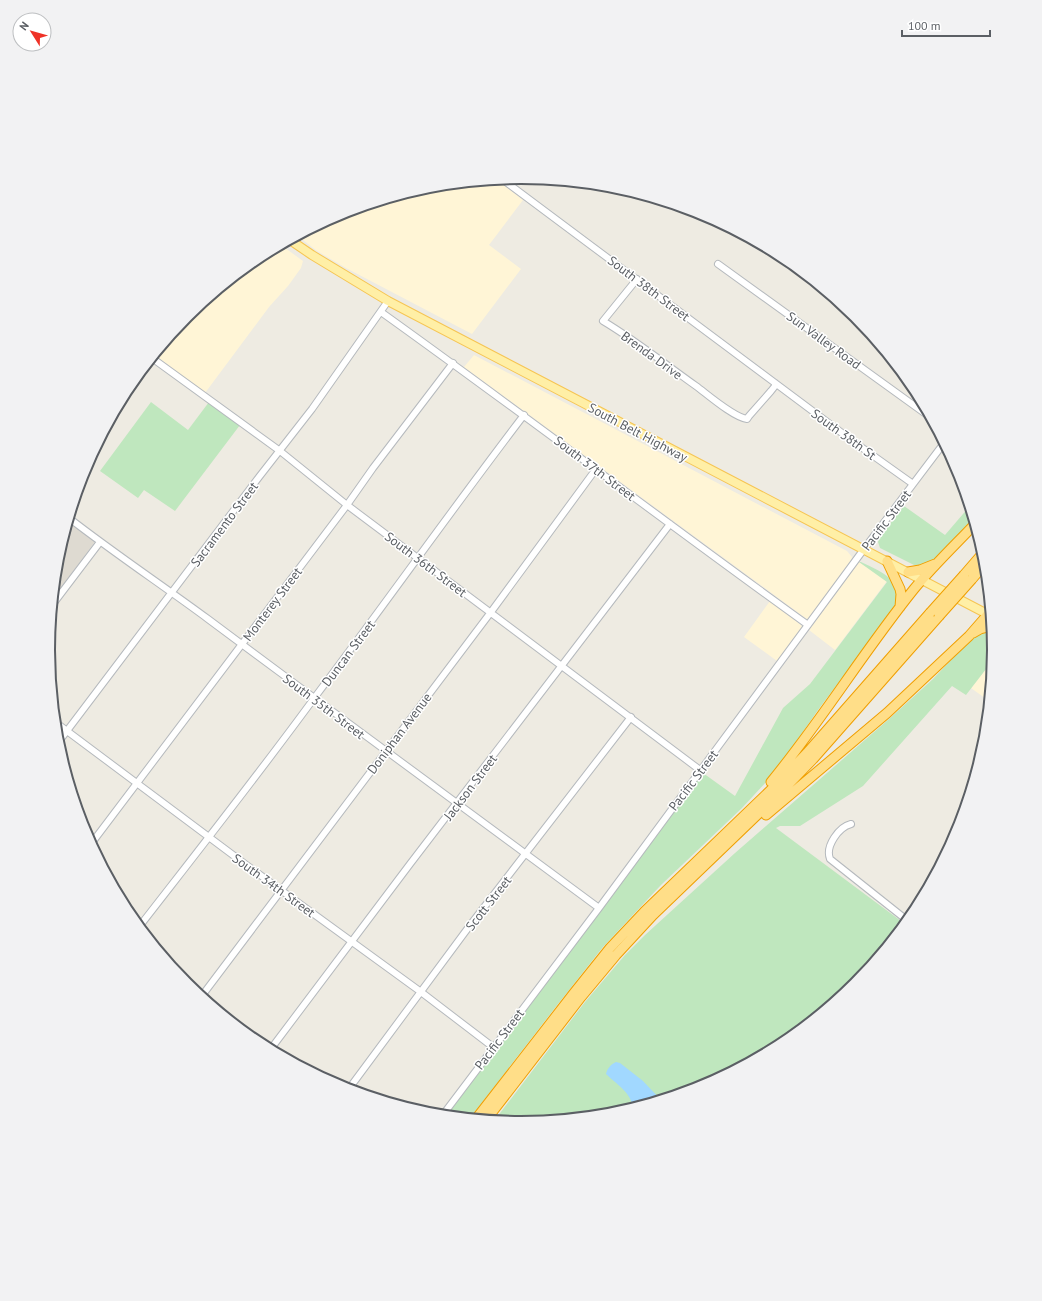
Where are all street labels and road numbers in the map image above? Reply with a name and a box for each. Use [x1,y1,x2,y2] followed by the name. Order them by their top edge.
[604,252,694,325] street label: South 38th Street
[783,308,864,373] street label: Sun Valley Road
[618,327,686,383] street label: Brenda Drive
[585,399,690,466] street label: South Belt Highway
[808,405,880,464] street label: South 38th St
[550,432,639,505] street label: South 37th Street
[187,478,262,570] street label: Sacramento Street
[858,486,915,554] street label: Pacific Street
[381,528,471,601] street label: South 36th Street
[239,563,306,645] street label: Monterey Street
[318,616,379,690] street label: Duncan Street
[279,670,369,743] street label: South 35th Street
[363,689,436,777] street label: Doniphan Avenue
[665,746,722,814] street label: Pacific Street
[439,750,501,825] street label: Jackson Street
[229,850,319,921] street label: South 34th Street
[462,872,515,934] street label: Scott Street
[471,1005,528,1073] street label: Pacific Street

